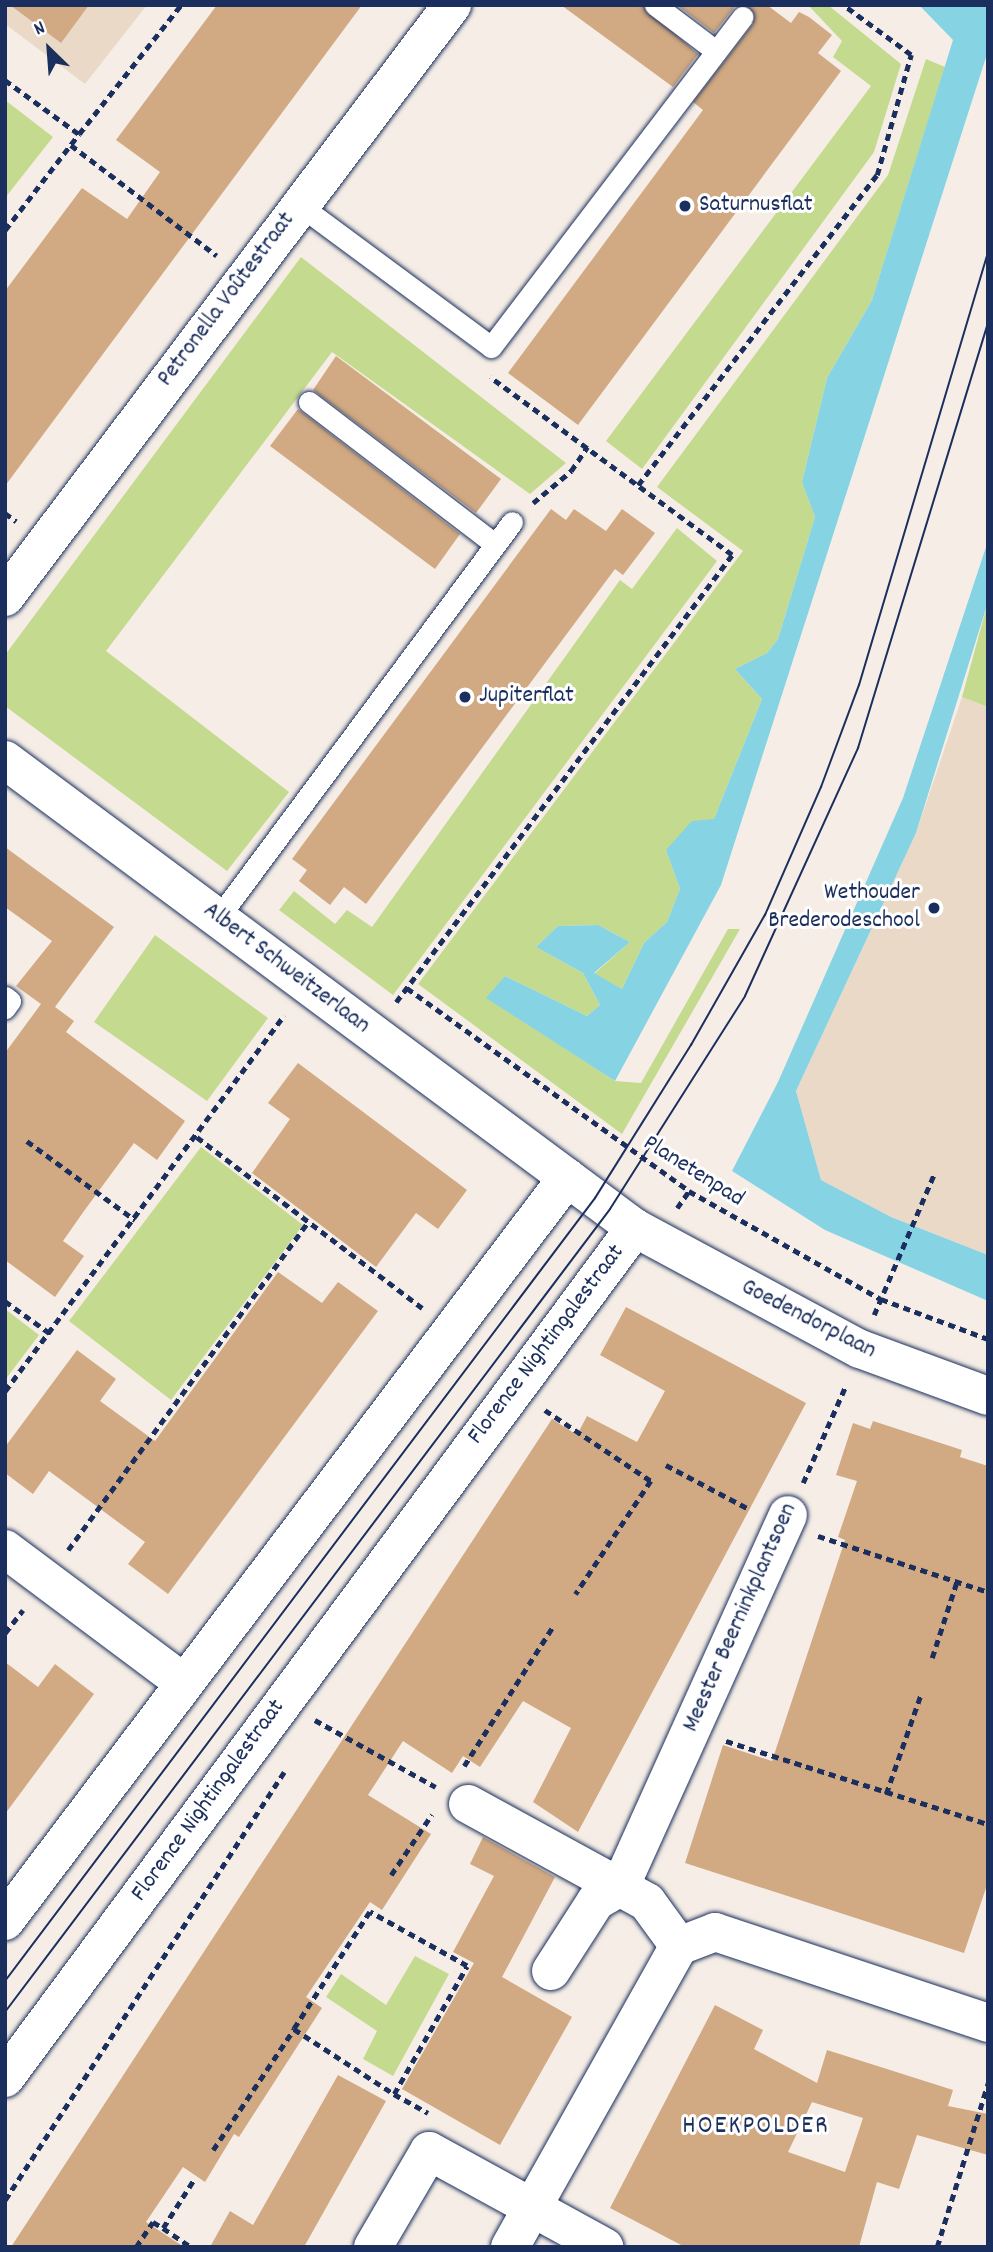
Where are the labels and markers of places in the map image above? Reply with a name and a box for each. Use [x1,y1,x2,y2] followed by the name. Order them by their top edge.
[699,192,813,220] place label: Saturnusflat
[677,198,693,214] marker: Saturnusflat
[479,683,574,711] place label: Jupiterflat
[457,689,473,705] marker: Jupiterflat
[768,880,920,936] place label: Wethouder Brederodeschool
[926,900,942,916] marker: Wethouder Brederodeschool

